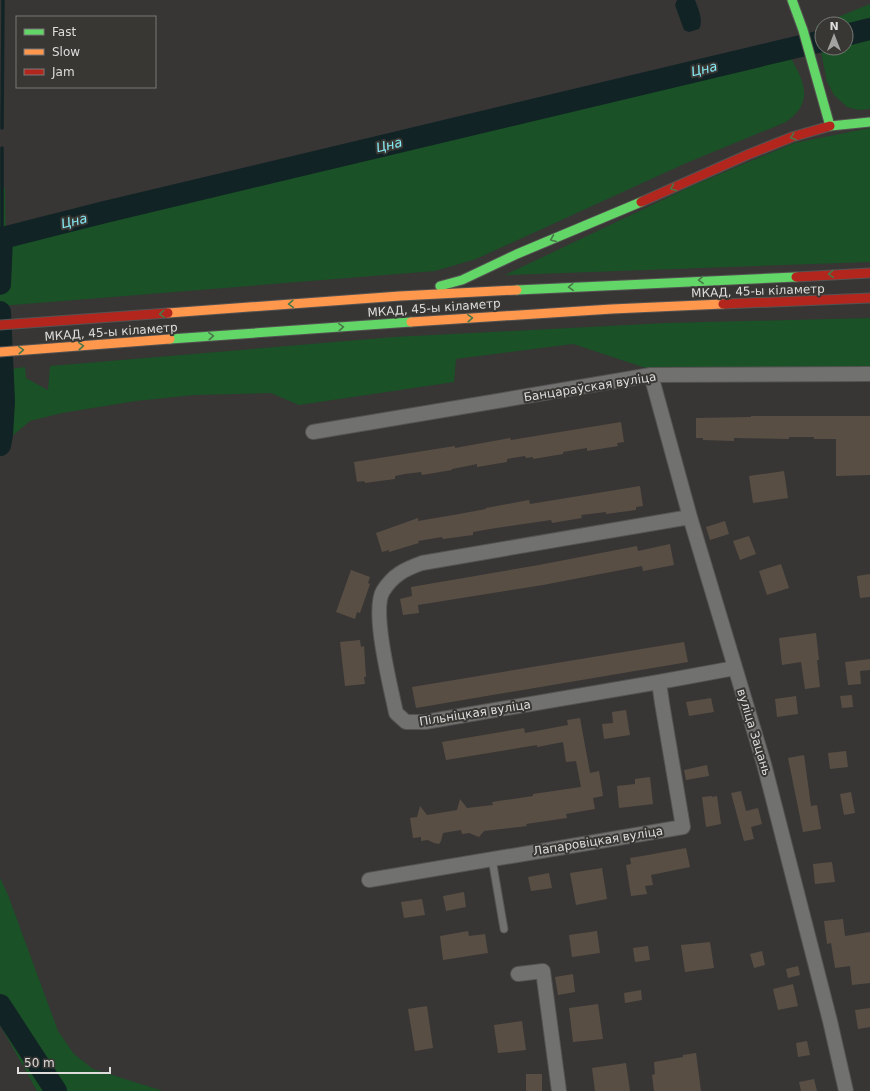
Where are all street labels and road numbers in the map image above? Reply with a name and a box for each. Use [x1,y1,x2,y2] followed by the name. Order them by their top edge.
[691,282,825,300] street label: МКАД, 45-ы кіламетр
[367,296,501,320] street label: МКАД, 45-ы кіламетр
[44,320,178,344] street label: МКАД, 45-ы кіламетр
[523,370,657,404] street label: Банцараўская вуліца
[734,687,774,777] street label: вуліца Зацань
[418,697,532,729] street label: Пільніцкая вуліца
[532,824,664,858] street label: Лапаровіцкая вуліца

